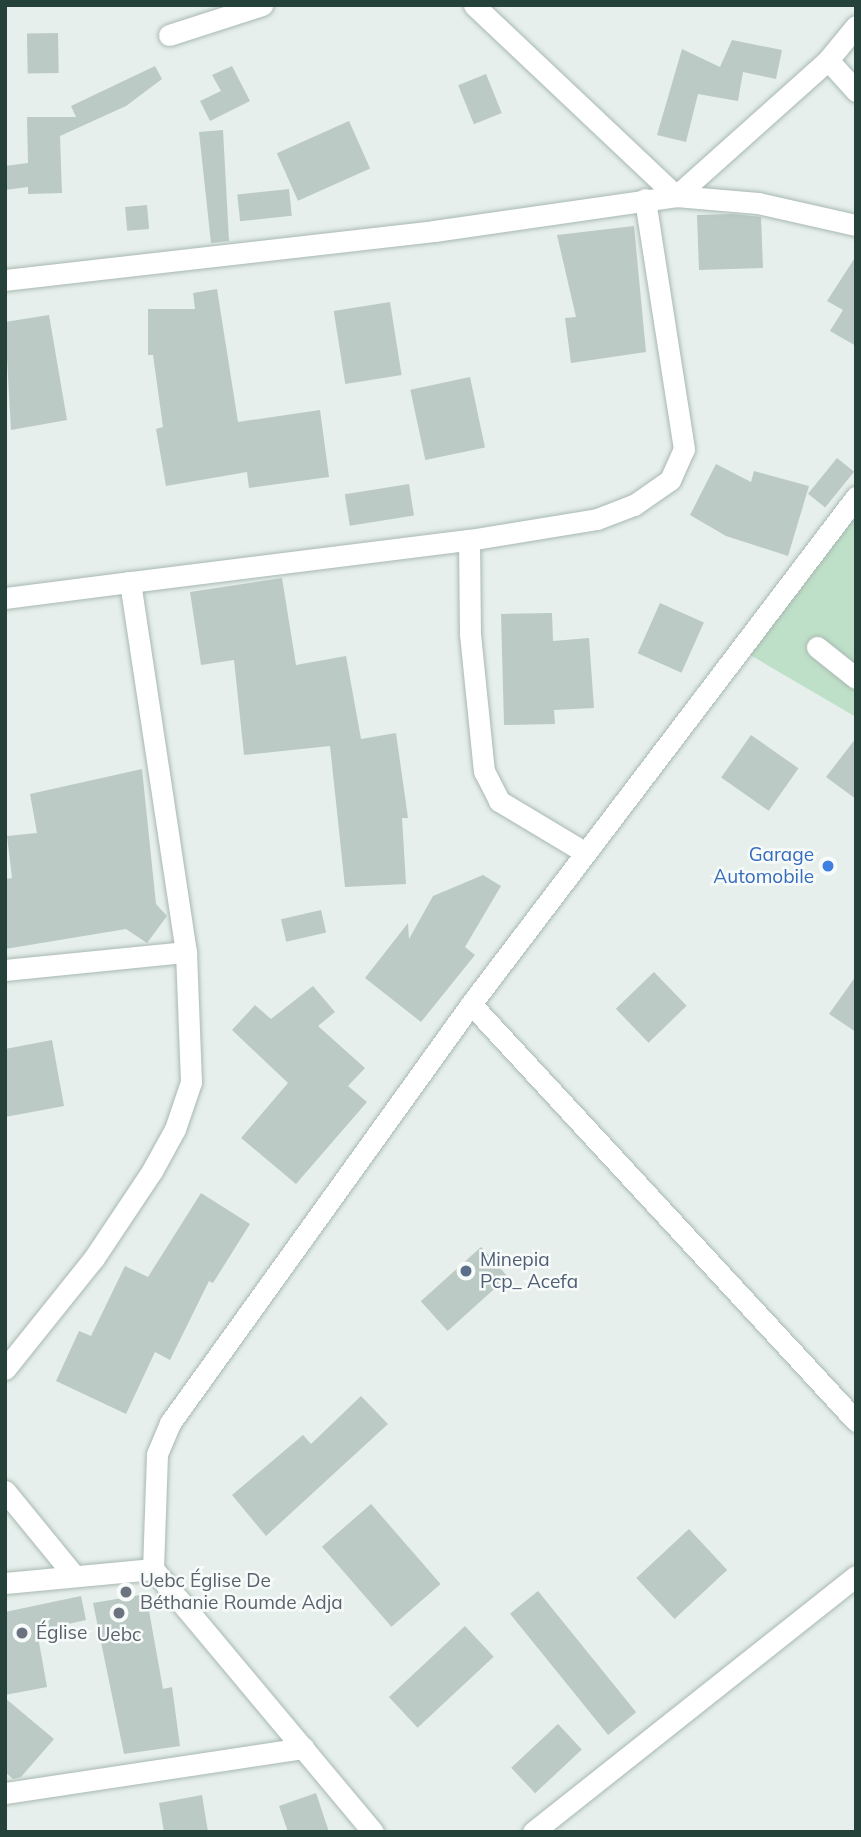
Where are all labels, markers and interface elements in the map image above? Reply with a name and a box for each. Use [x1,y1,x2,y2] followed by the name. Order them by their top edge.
[713,844,814,888] place label: Garage Automobile
[820,858,836,874] marker: Garage Automobile
[480,1249,578,1293] place label: Minepia Pcp_ Acefa
[458,1263,474,1279] marker: Minepia Pcp_ Acefa
[140,1570,343,1614] place label: Uebc Église De Béthanie Roumde Adja
[118,1584,134,1600] marker: Uebc Église De Béthanie Roumde Adja
[111,1605,127,1621] marker: Uebc
[36,1622,87,1644] place label: Église
[96,1624,142,1646] place label: Uebc
[14,1625,30,1641] marker: Église

